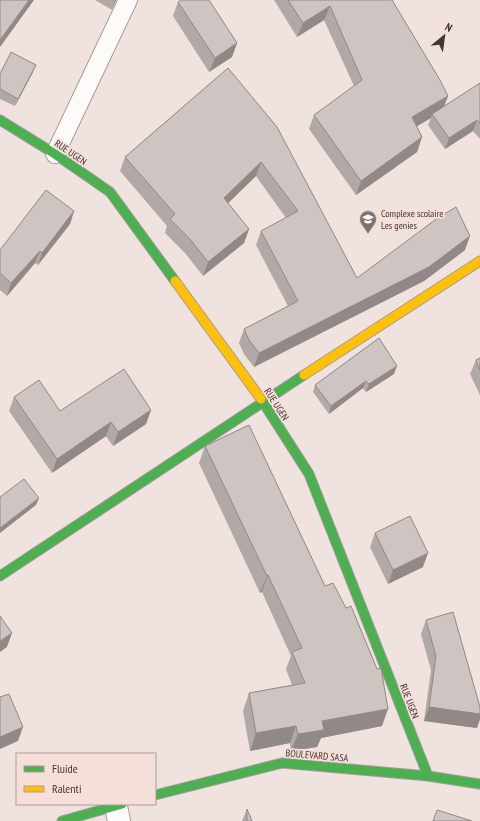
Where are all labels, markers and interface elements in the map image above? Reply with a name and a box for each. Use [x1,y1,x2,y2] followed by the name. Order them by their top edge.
[424,16,464,56] north arrow
[443,20,455,35] text: N
[52,137,89,168] street label: RUE UGEN
[381,207,443,232] place label: Complexe scolaire Les genies
[358,209,378,234] school or university icon: Complexe scolaire Les genies
[261,386,292,423] street label: RUE UGEN
[397,682,422,720] street label: RUE UGEN
[285,746,349,765] street label: BOULEVARD SASA
[16,753,156,805] legend
[52,761,78,776] text: Fluide
[52,781,81,796] text: Ralenti

